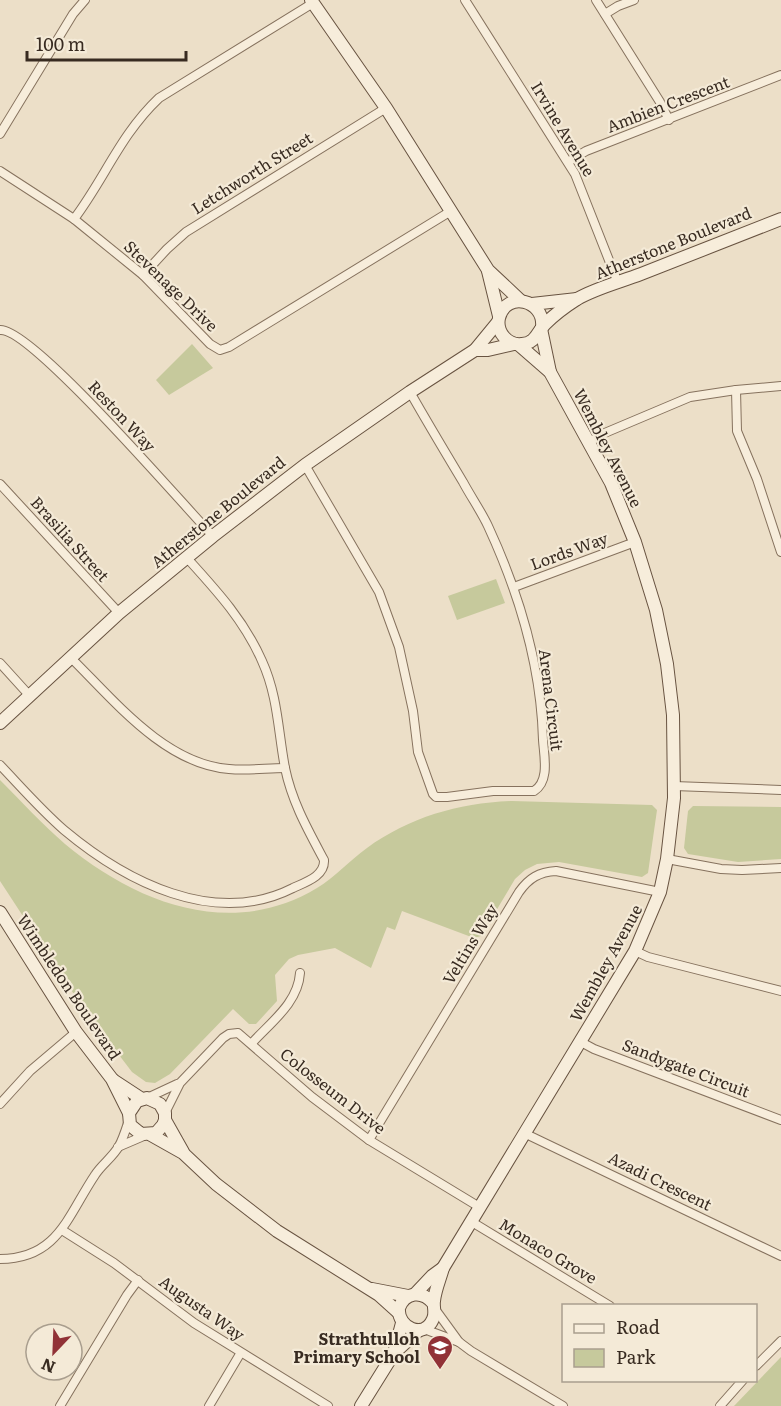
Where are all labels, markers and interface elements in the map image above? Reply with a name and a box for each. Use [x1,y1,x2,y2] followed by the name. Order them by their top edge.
[27,24,186,62] scale bar
[36,30,85,57] text: 100 m
[603,68,733,138] street label: Ambien Crescent
[526,76,602,181] street label: Irvine Avenue
[186,125,317,219] street label: Letchworth Street
[591,200,755,284] street label: Atherstone Boulevard
[119,234,224,336] street label: Stevenage Drive
[83,374,163,457] street label: Reston Way
[569,384,649,511] street label: Wembley Avenue
[145,449,290,573] street label: Atherstone Boulevard
[26,490,116,587] street label: Brasilia Street
[526,525,612,575] street label: Lords Way
[534,647,570,753] street label: Arena Circuit
[436,898,503,988] street label: Veltins Way
[563,900,647,1025] street label: Wembley Avenue
[12,909,128,1064] street label: Wimbledon Boulevard
[619,1032,754,1103] street label: Sandygate Circuit
[276,1041,392,1139] street label: Colosseum Drive
[604,1145,717,1216] street label: Azadi Crescent
[495,1211,602,1289] street label: Monaco Grove
[155,1269,251,1346] street label: Augusta Way
[562,1304,757,1382] legend
[616,1313,660,1340] text: Road
[24,1322,84,1382] north arrow
[293,1326,420,1368] place label: Strathtulloh Primary School
[425,1333,455,1371] school or university icon: Strathtulloh Primary School
[616,1343,657,1370] text: Park
[37,1353,59,1380] text: N

